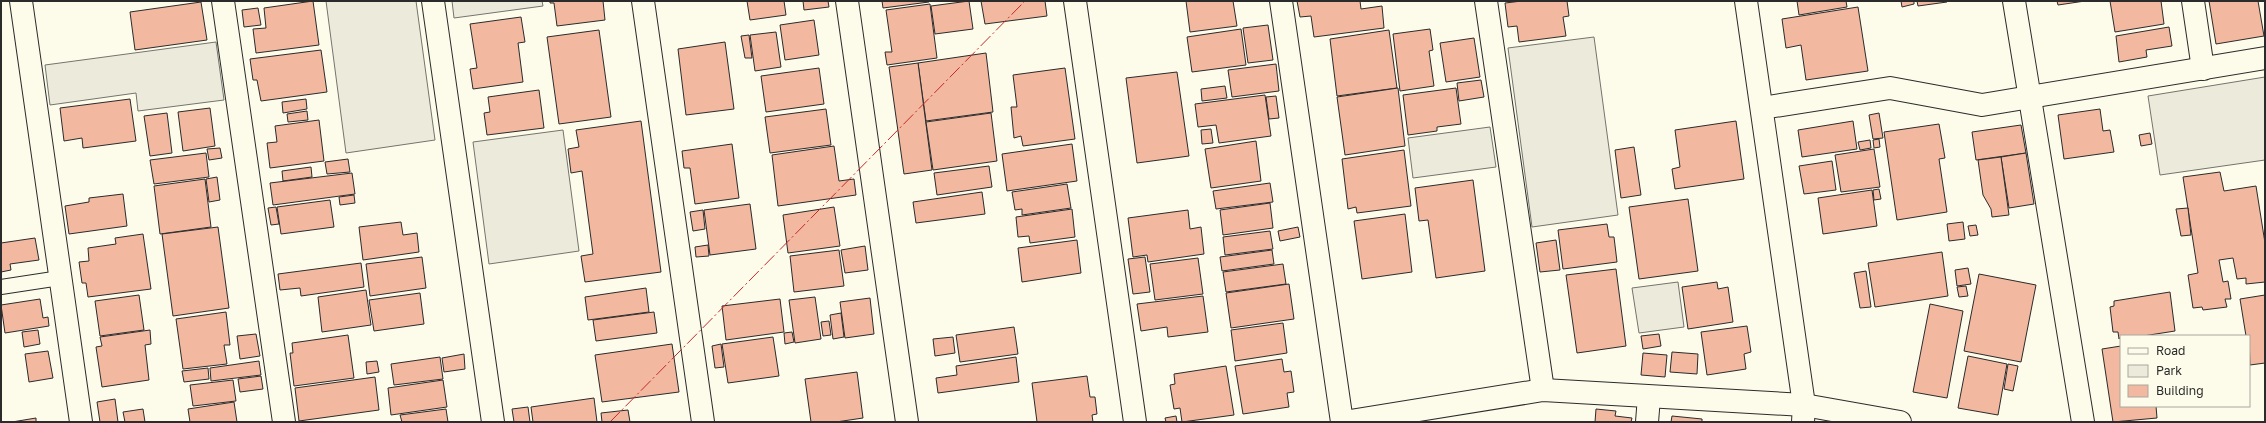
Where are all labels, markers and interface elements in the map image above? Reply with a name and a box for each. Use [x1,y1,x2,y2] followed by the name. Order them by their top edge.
[2120,335,2250,407] legend
[2156,343,2185,358] text: Road
[2156,363,2182,378] text: Park
[2156,383,2204,398] text: Building

